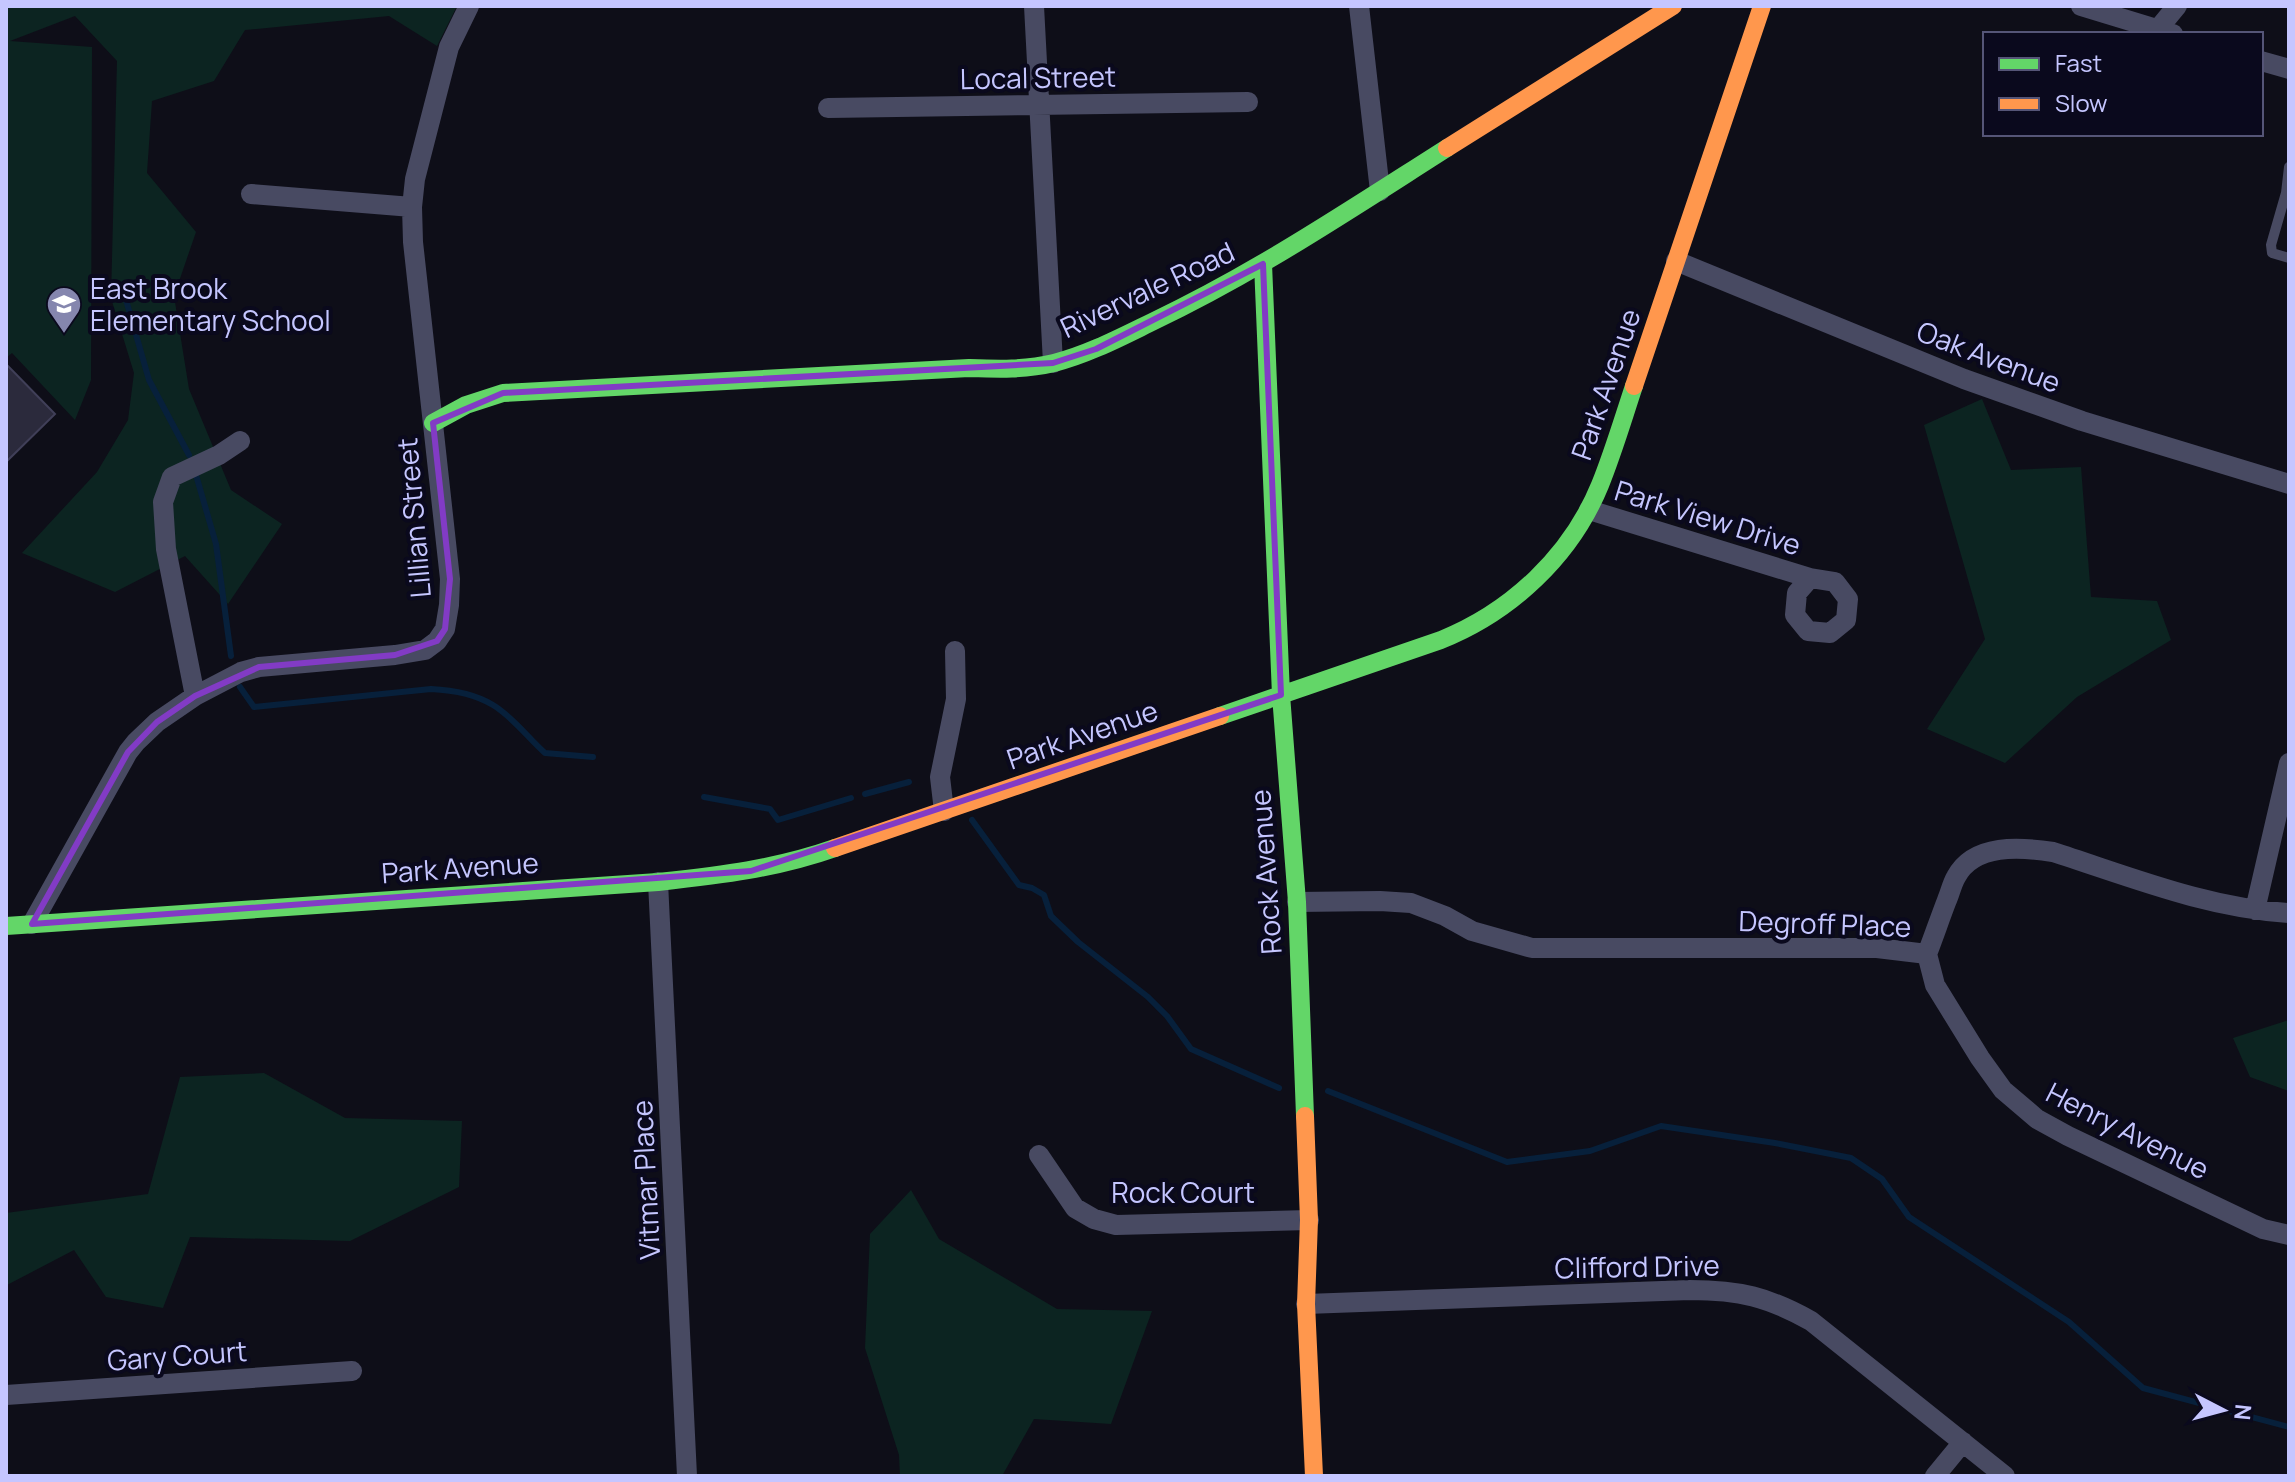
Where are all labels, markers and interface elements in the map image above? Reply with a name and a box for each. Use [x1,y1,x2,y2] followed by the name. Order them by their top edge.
[1983,32,2263,136] legend
[2055,46,2102,79] text: Fast
[960,57,1116,97] street label: Local Street
[2055,86,2108,119] text: Slow
[1054,232,1240,346] street label: Rivervale Road
[90,269,331,339] place label: East Brook Elementary School
[45,285,83,335] school or university icon: East Brook Elementary School
[1561,303,1649,465] street label: Park Avenue
[1912,311,2066,401] street label: Oak Avenue
[387,436,439,600] street label: Lillian Street
[1610,471,1806,563] street label: Park View Drive
[1001,690,1163,778] street label: Park Avenue
[1240,788,1290,956] street label: Rock Avenue
[380,843,540,891] street label: Park Avenue
[1738,901,1912,945] street label: Degroff Place
[2040,1073,2216,1187] street label: Henry Avenue
[622,1099,668,1261] street label: Vitmar Place
[1111,1173,1255,1211] street label: Rock Court
[1554,1246,1720,1286] street label: Clifford Drive
[106,1331,248,1379] street label: Gary Court
[2183,1370,2263,1450] north arrow
[2227,1403,2259,1422] text: N

